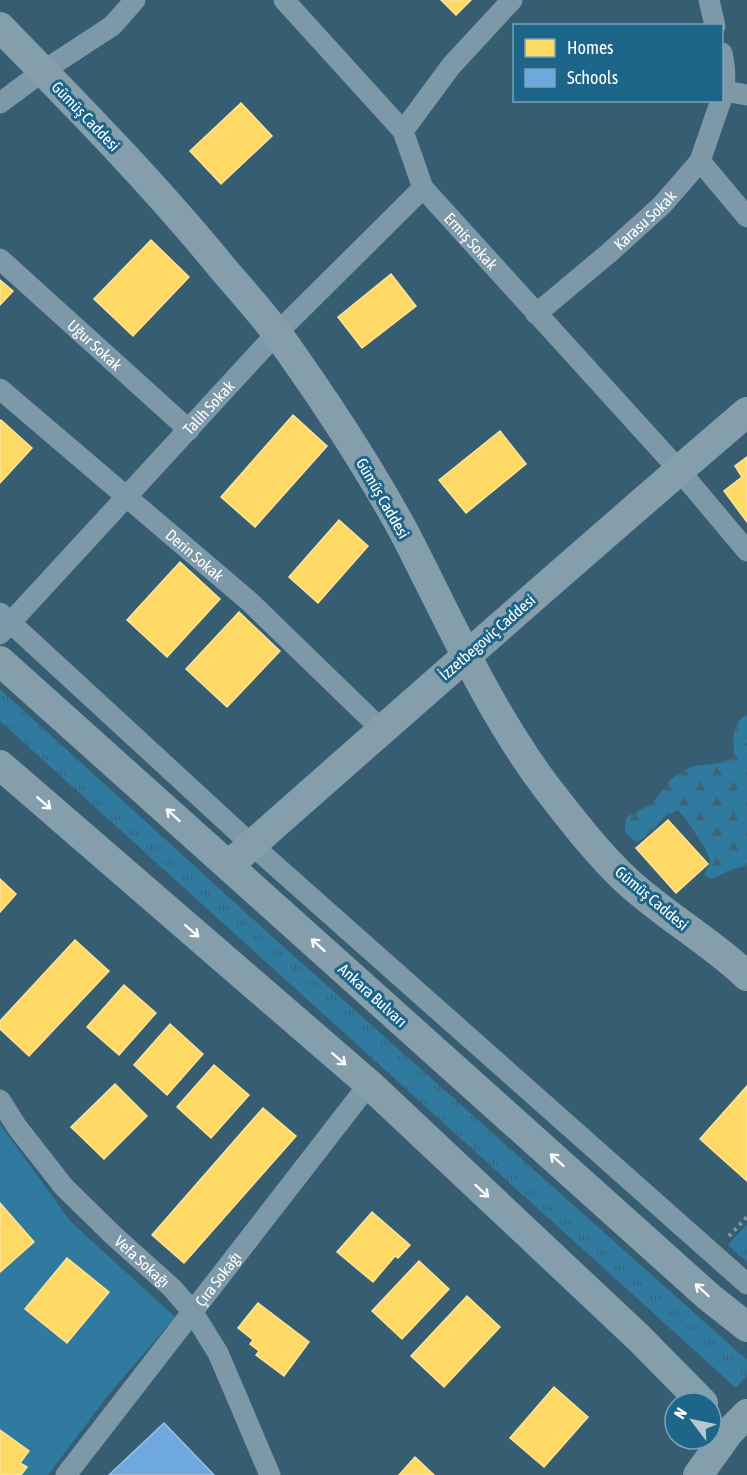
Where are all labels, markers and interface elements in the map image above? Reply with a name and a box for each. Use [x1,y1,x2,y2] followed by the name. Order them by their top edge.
[513,24,723,102] legend
[567,37,613,58] text: Homes
[567,67,618,88] text: Schools
[48,77,124,155] street label: Gümüş Caddesi
[610,187,680,253] street label: Karasu Sokak
[441,209,501,273] street label: Ermiş Sokak
[64,316,126,374] street label: Uğur Sokak
[179,377,238,438] street label: Talih Sokak
[352,455,413,542] street label: Gümüş Caddesi
[162,525,228,585] street label: Derin Sokak
[435,591,539,684] street label: İzzetbegoviç Caddesi
[36,796,51,810] one-way arrow
[166,808,181,822] one-way arrow
[611,862,692,934] street label: Gümüş Caddesi
[184,924,199,938] one-way arrow
[311,938,326,952] one-way arrow
[335,960,411,1030] street label: Ankara Bulvarı
[331,1052,347,1065] one-way arrow
[549,1153,564,1167] one-way arrow
[474,1184,489,1198] one-way arrow
[111,1232,174,1291] street label: Vefa Sokağı
[191,1248,245,1311] street label: Çıra Sokağı
[694,1283,709,1297] one-way arrow
[663,1391,723,1451] north arrow
[670,1404,690,1422] text: N

